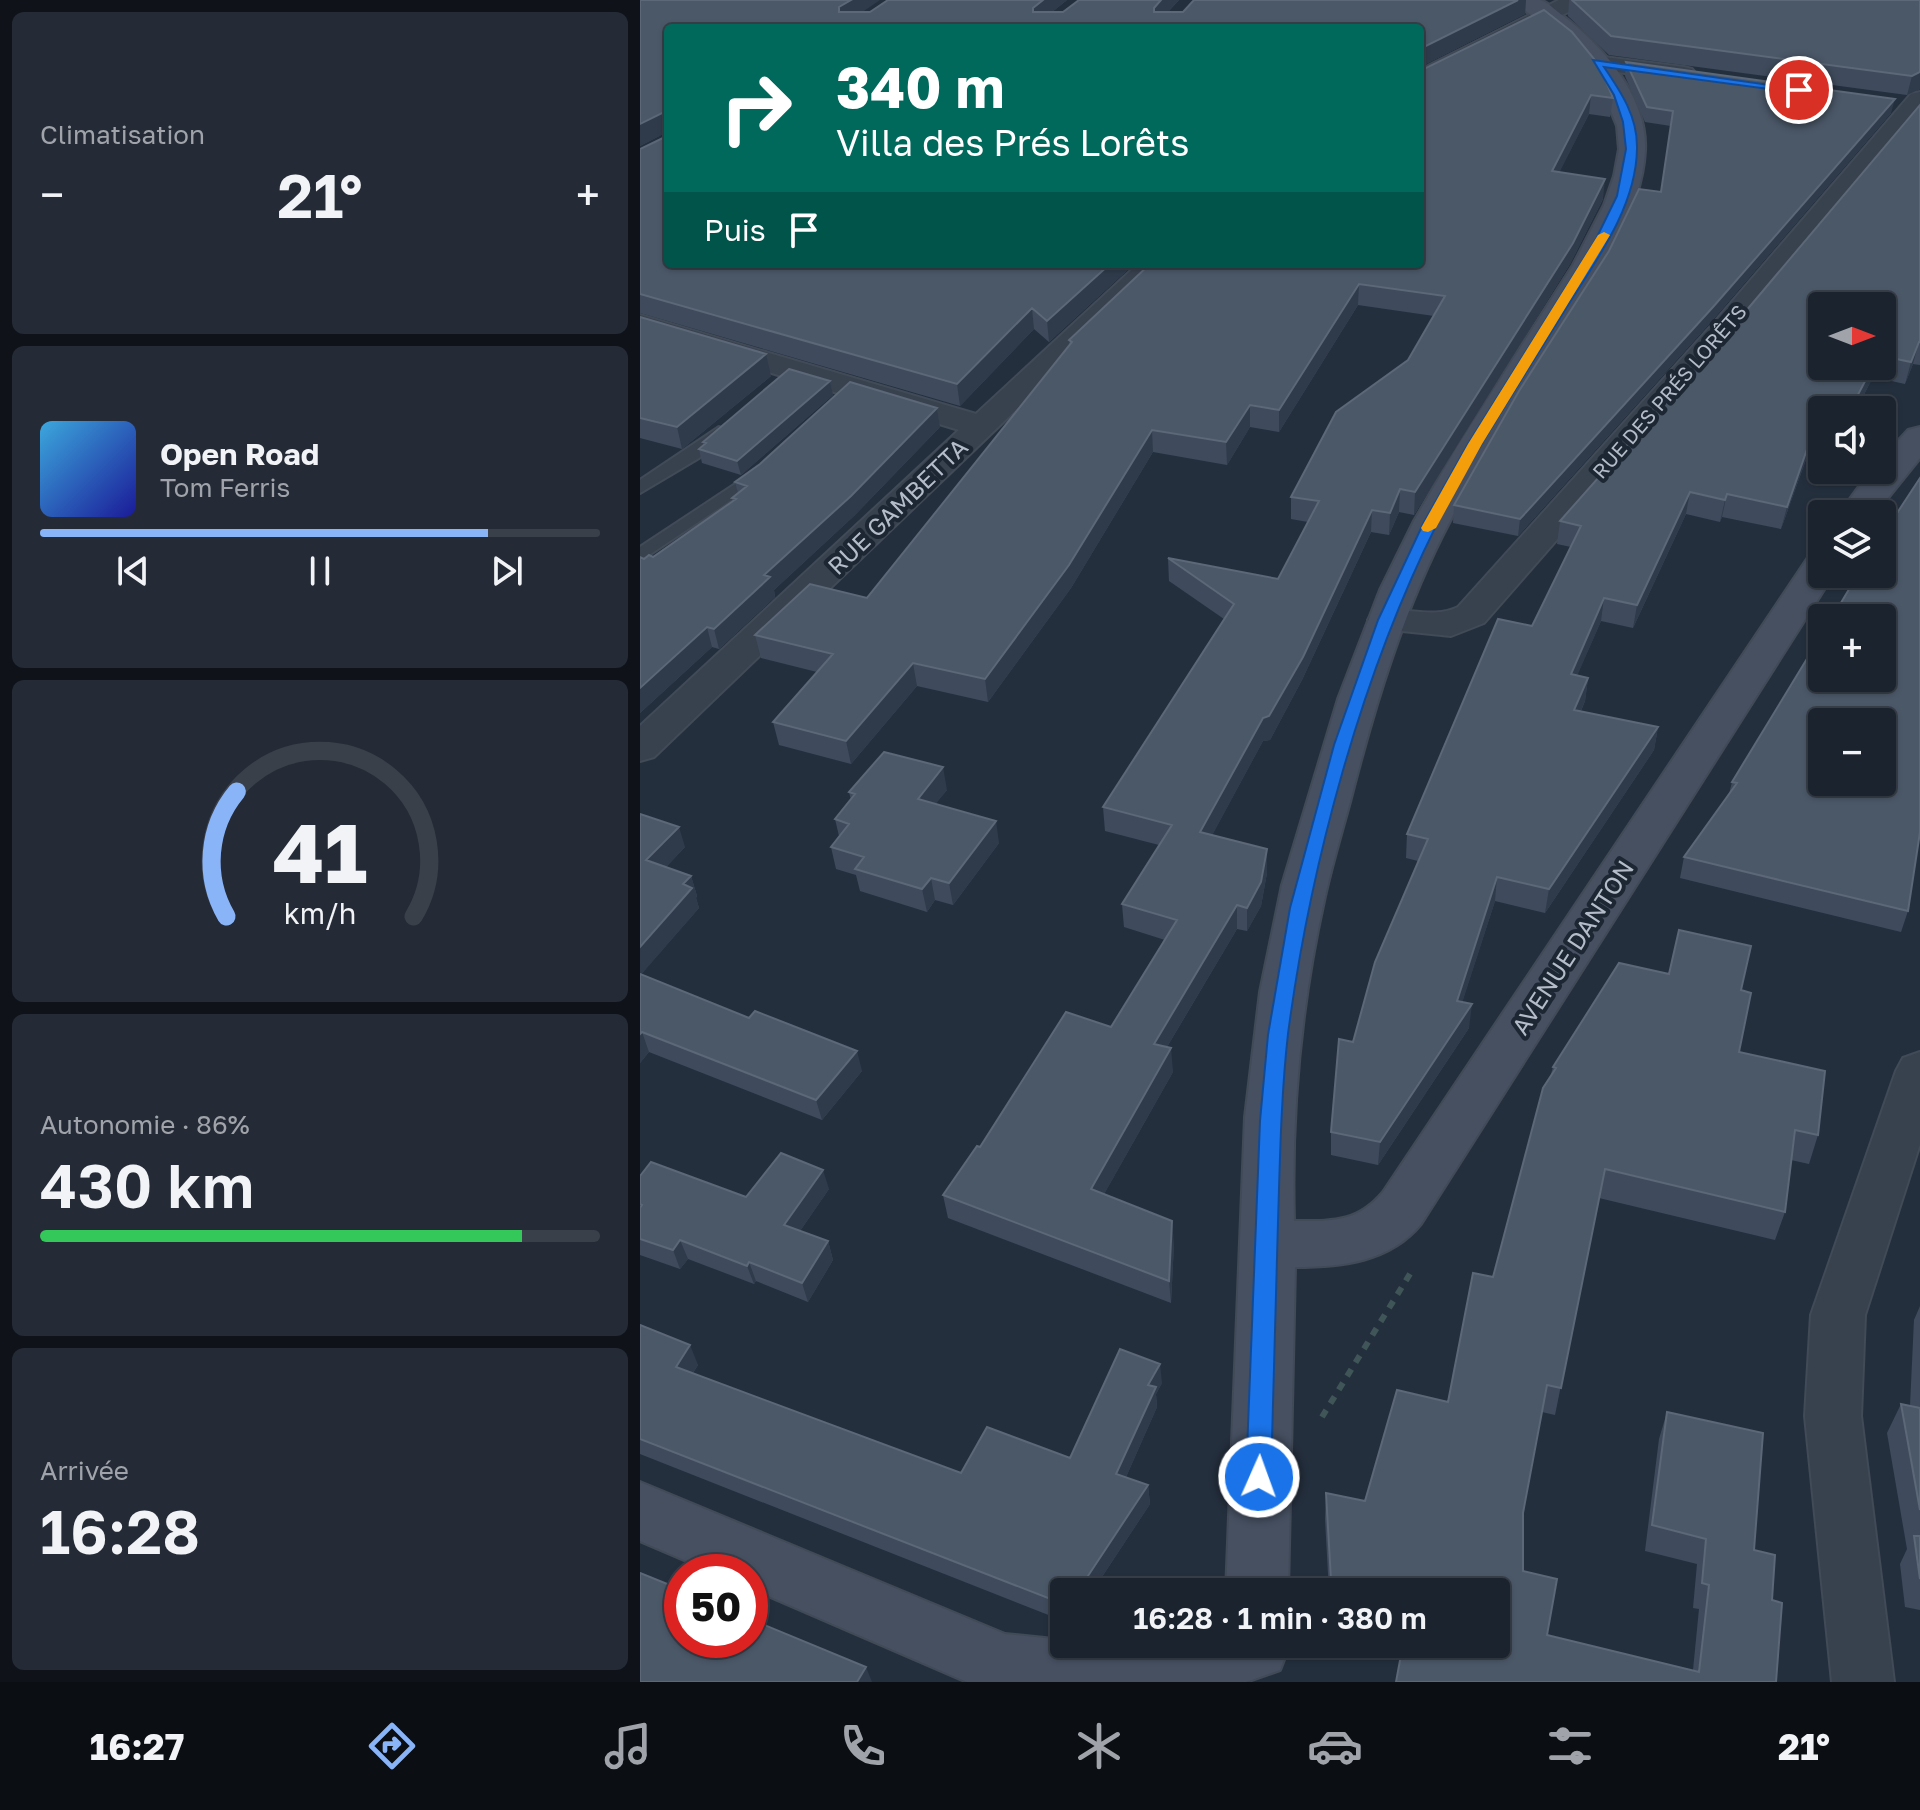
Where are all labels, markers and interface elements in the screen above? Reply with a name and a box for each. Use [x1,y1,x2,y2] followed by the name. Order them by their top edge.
[836,53,1005,120] text: 340 m
[704,56,808,160] icon: right
[1765,56,1833,124] pin
[1777,68,1821,112] icon: arrive
[40,119,205,150] text: Climatisation
[836,121,1189,164] text: Villa des Prés Lorêts
[277,159,363,231] text: 21°
[40,168,64,221] text: −
[576,168,600,221] text: +
[782,208,826,252] icon: arrive
[704,212,766,248] text: Puis
[1808,292,1896,380] north arrow
[1808,292,1896,796] map controls
[1587,299,1751,483] street label: RUE DES PRÉS LORÊTS
[1808,396,1896,484] button: sound
[821,432,973,580] street label: RUE GAMBETTA
[160,436,319,472] text: Open Road
[160,472,290,503] text: Tom Ferris
[1808,500,1896,588] button: layers
[111,549,155,593] icon: previous
[298,549,342,593] icon: pause
[485,549,529,593] icon: next
[1808,604,1896,692] button: +
[1808,708,1896,796] button: −
[273,801,367,901] text: 41
[1505,854,1639,1040] street label: AVENUE DANTON
[284,896,356,930] text: km/h
[40,1109,250,1140] text: Autonomie · 86%
[40,1149,254,1221] text: 430 km
[1217,1435,1301,1519] position arrow
[40,1455,129,1486] text: Arrivée
[40,1495,200,1567] text: 16:28
[664,1554,768,1658] speed limit sign: 50
[1133,1600,1427,1636] text: 16:28 · 1 min · 380 m
[364,1718,420,1774] icon: directions
[600,1718,656,1774] icon: music
[835,1718,891,1774] icon: phone
[1071,1718,1127,1774] icon: climate
[1307,1718,1363,1774] icon: car
[1542,1718,1598,1774] icon: filters
[90,1725,184,1768] text: 16:27
[1778,1725,1830,1768] text: 21°

